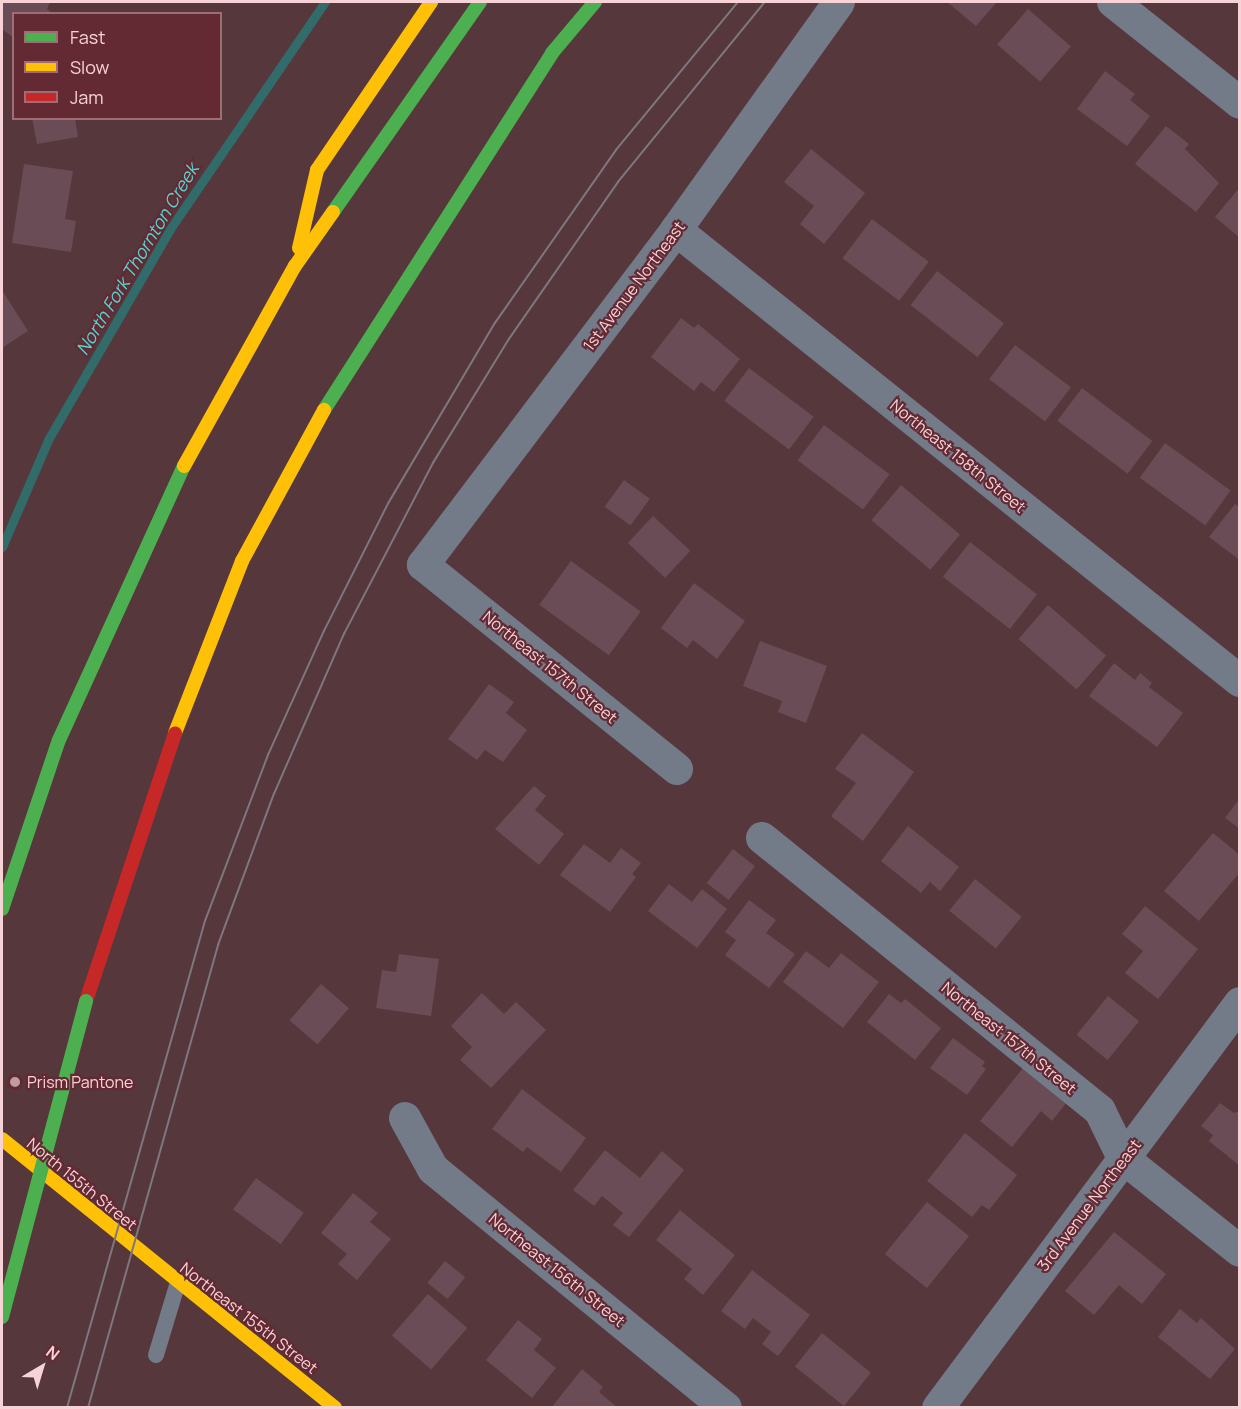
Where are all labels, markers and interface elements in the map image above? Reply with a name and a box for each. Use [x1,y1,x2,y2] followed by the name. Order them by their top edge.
[12,12,222,120] legend
[70,25,105,49] text: Fast
[70,55,109,79] text: Slow
[70,85,104,109] text: Jam
[71,159,203,359] water label: North Fork Thornton Creek
[579,217,689,355] street label: 1st Avenue Northeast
[886,395,1030,517] street label: Northeast 158th Street
[479,607,621,727] street label: Northeast 157th Street
[938,978,1080,1098] street label: Northeast 157th Street
[27,1072,133,1092] place label: Prism Pantone
[8,1075,22,1089] marker: Prism Pantone
[23,1134,141,1234] street label: North 155th Street
[1033,1135,1145,1275] street label: 3rd Avenue Northeast
[485,1209,629,1331] street label: Northeast 156th Street
[176,1258,322,1378] street label: Northeast 155th Street
[12,1337,72,1397] north arrow
[42,1341,64,1365] text: N

